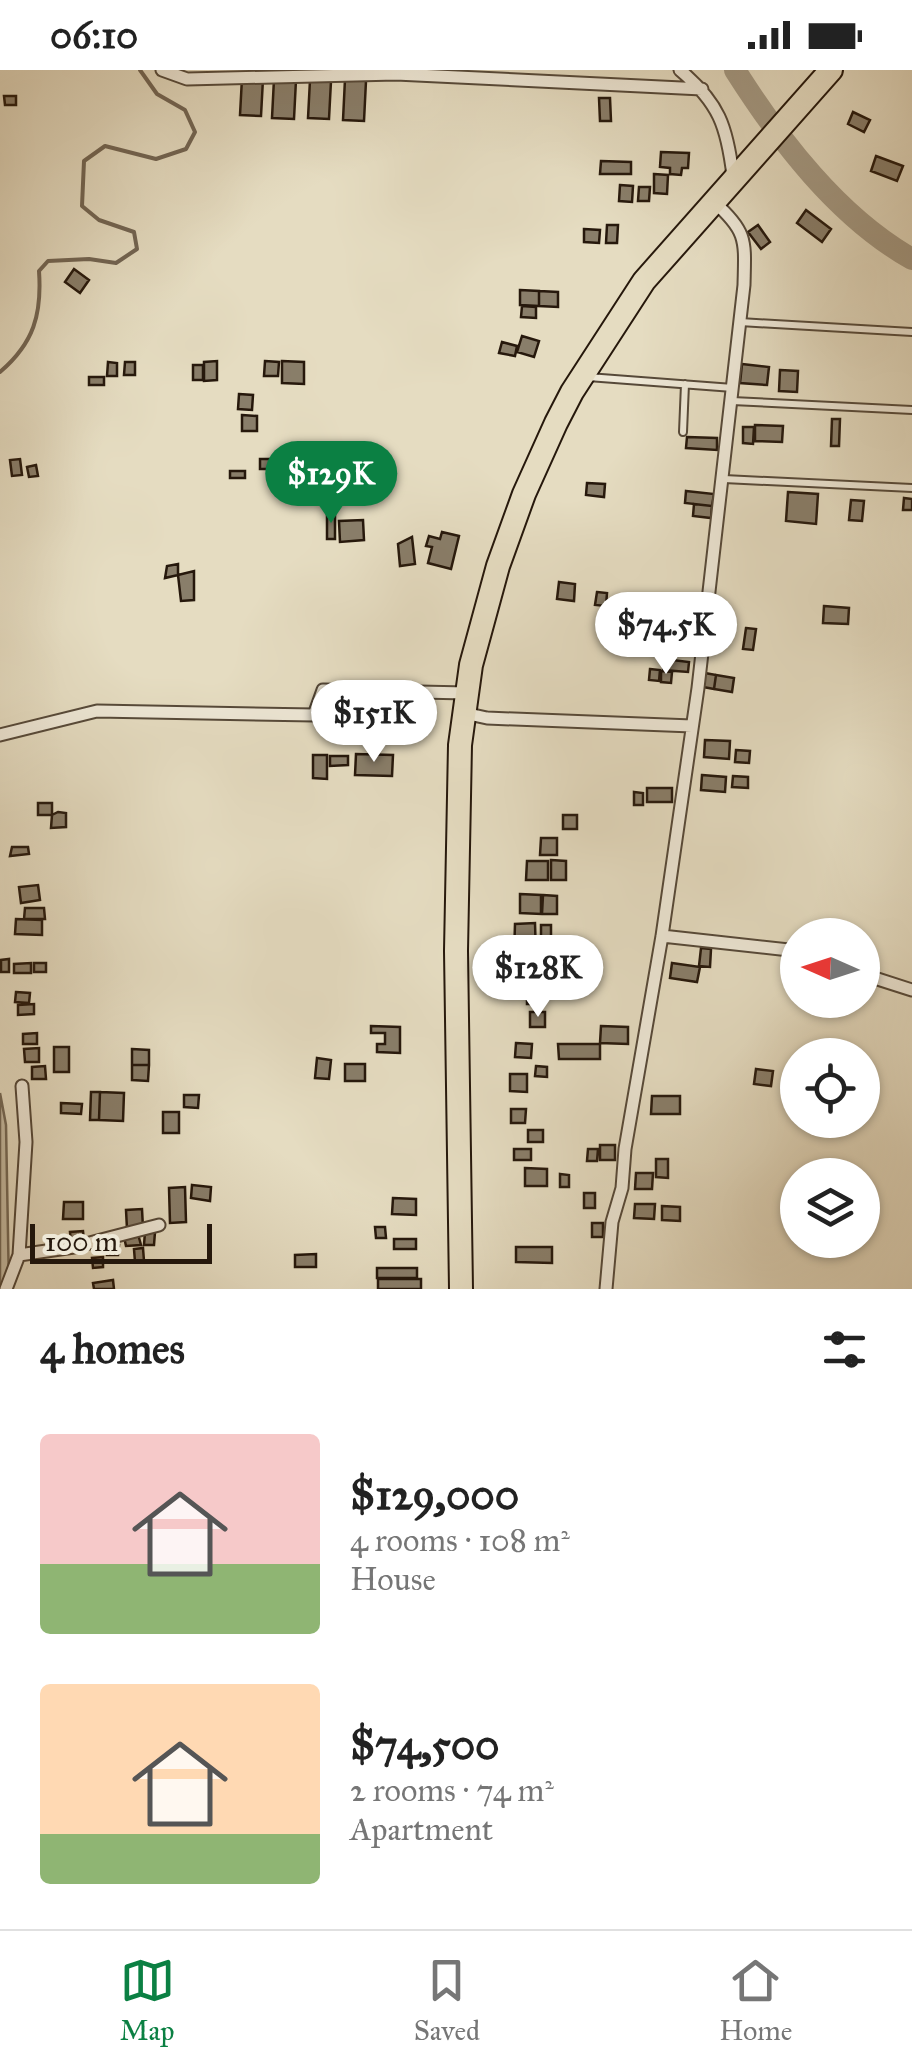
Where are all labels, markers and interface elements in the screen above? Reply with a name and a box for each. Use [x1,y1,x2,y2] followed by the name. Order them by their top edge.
[50,12,138,58] text: 06:10
[261,441,401,526] pin: $129K
[287,454,375,493] text: $129K
[585,592,747,677] pin: $74.5K
[617,605,715,644] text: $74.5K
[304,680,444,765] pin: $151K
[333,693,415,732] text: $151K
[780,918,880,1018] north arrow
[780,918,880,1258] map controls
[468,935,608,1020] pin: $128K
[494,948,582,987] text: $128K
[780,1038,880,1138] button: locate
[780,1158,880,1258] button: layers
[30,1219,212,1264] scale bar
[45,1224,118,1259] text: 100 m
[817,1322,872,1377] icon: filters
[40,1323,185,1375] text: 4 homes
[350,1469,519,1521] text: $129,000
[120,1474,240,1594] icon: home
[350,1521,570,1560] text: 4 rooms · 108 m²
[350,1560,436,1599] text: House
[350,1719,500,1771] text: $74,500
[120,1724,240,1844] icon: home
[350,1771,554,1810] text: 2 rooms · 74 m²
[350,1810,493,1849] text: Apartment
[120,1953,175,2048] tab: Map
[414,1953,480,2048] tab: Saved
[719,1953,792,2048] tab: Home

